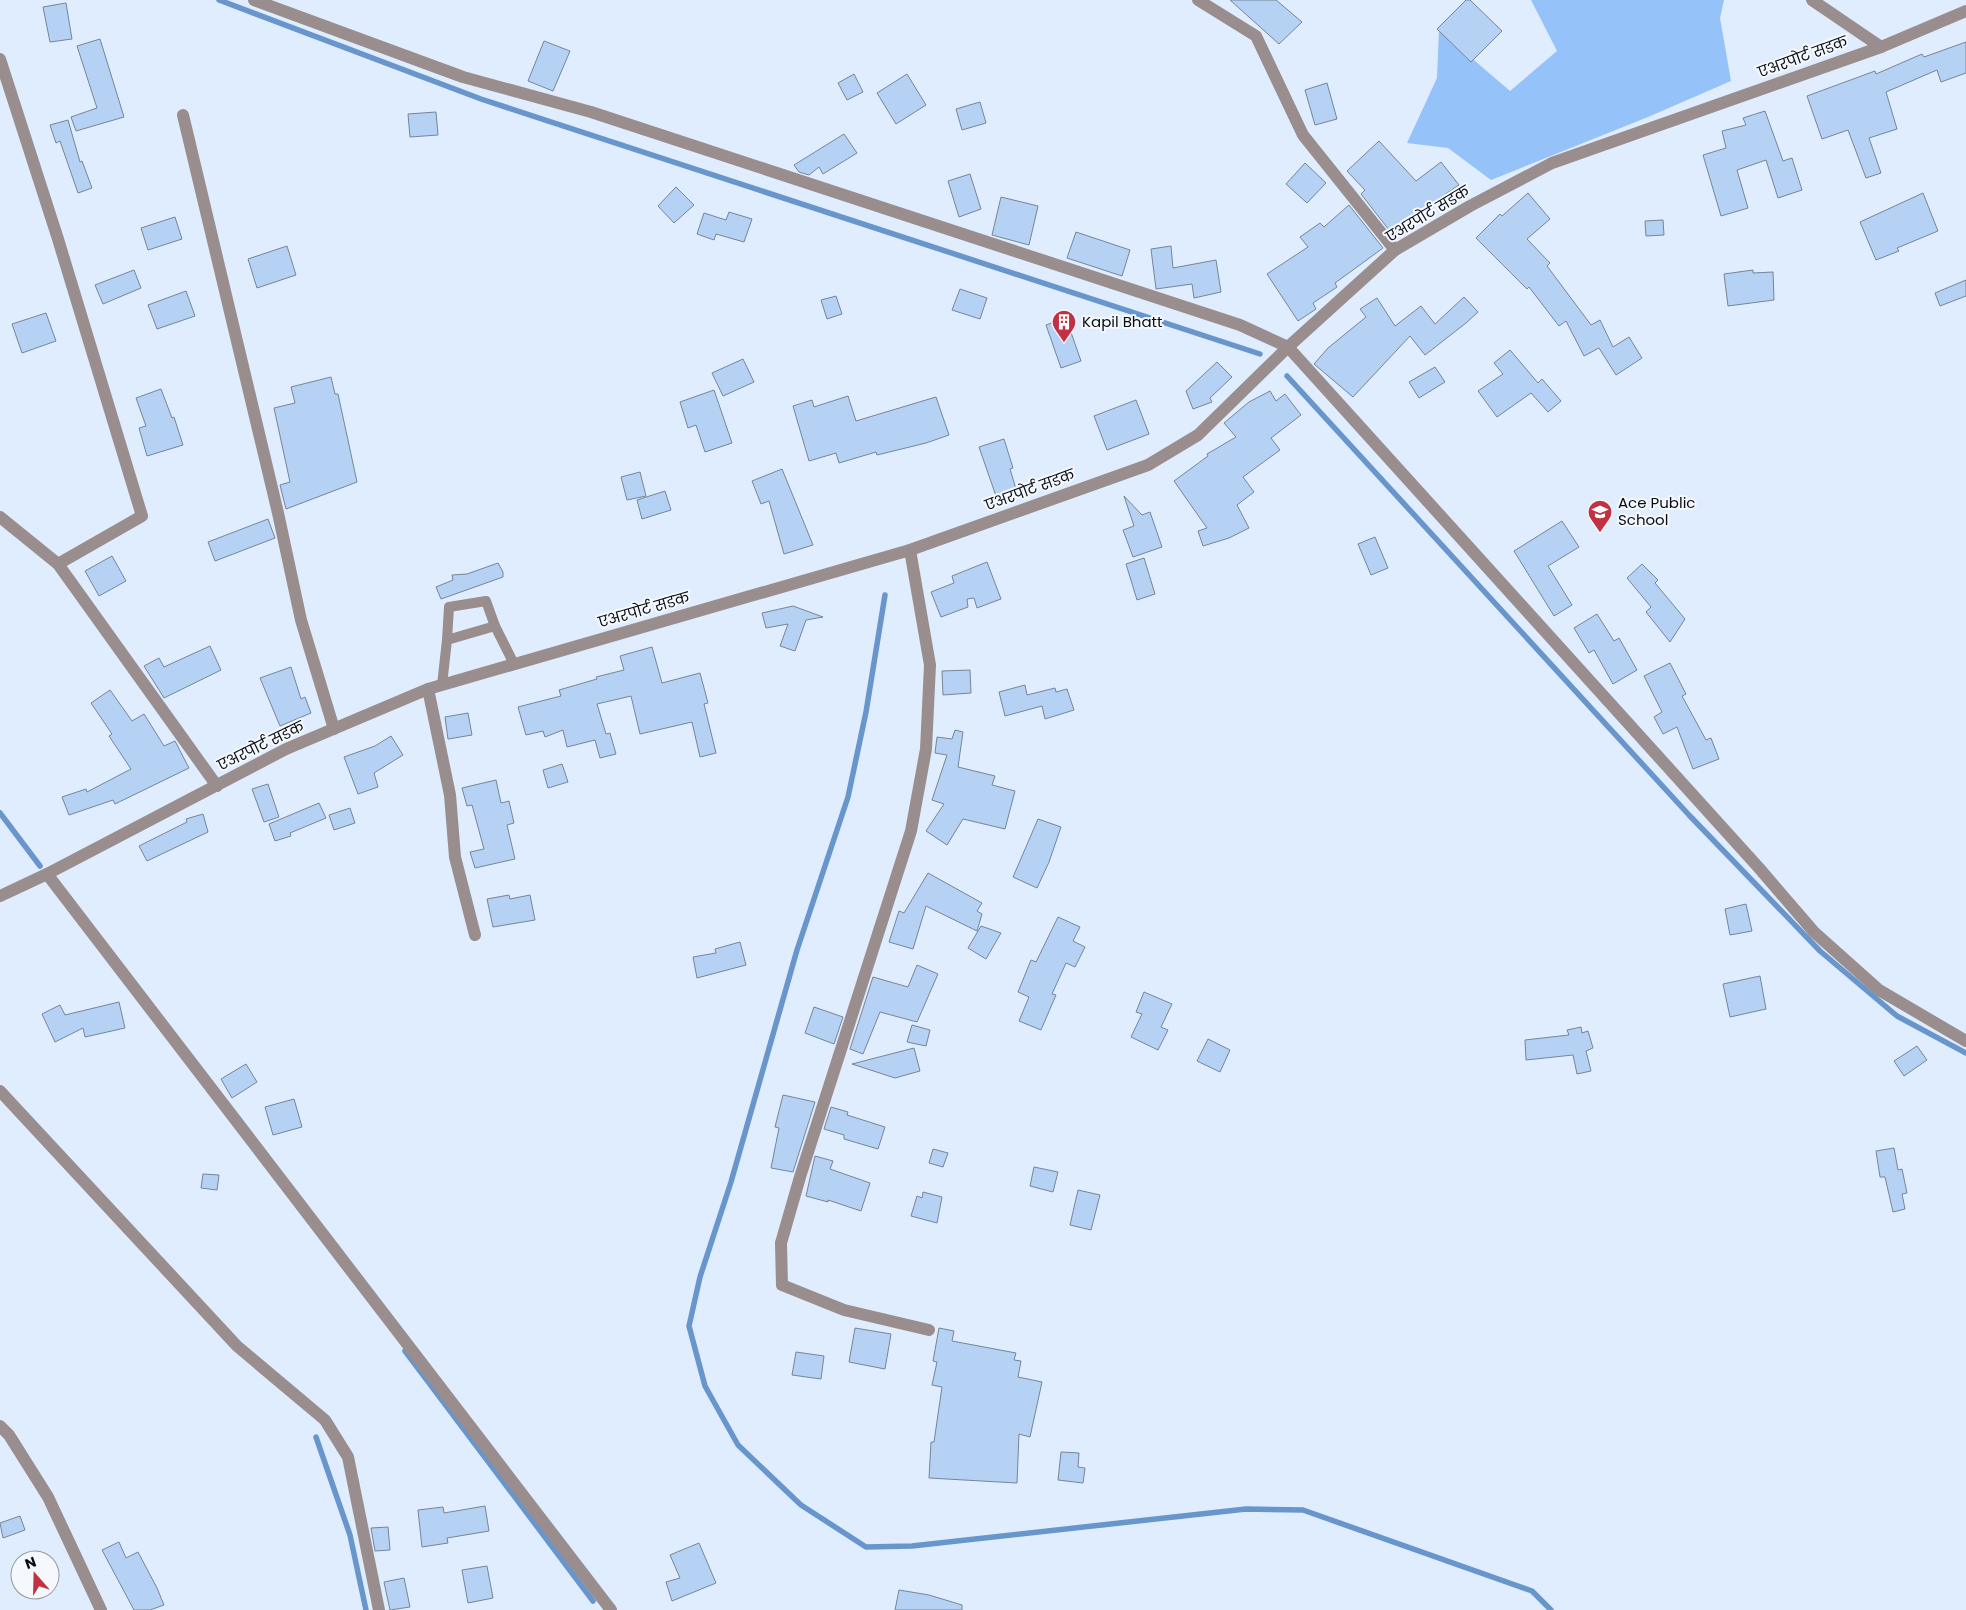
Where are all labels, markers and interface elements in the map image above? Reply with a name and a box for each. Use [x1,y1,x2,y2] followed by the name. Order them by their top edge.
[1754,30,1852,83] street label: एअरपोर्ट सडक
[1381,180,1474,247] street label: एअरपोर्ट सडक
[1051,309,1077,343] building icon: Kapil Bhatt
[1082,311,1163,332] place label: Kapil Bhatt
[981,463,1079,516] street label: एअरपोर्ट सडक
[1618,492,1695,530] place label: Ace Public School
[1587,499,1613,533] school or university icon: Ace Public School
[595,586,693,633] street label: एअरपोर्ट सडक
[213,715,309,776] street label: एअरपोर्ट सडक
[10,1550,60,1600] north arrow
[22,1552,39,1574] text: N

